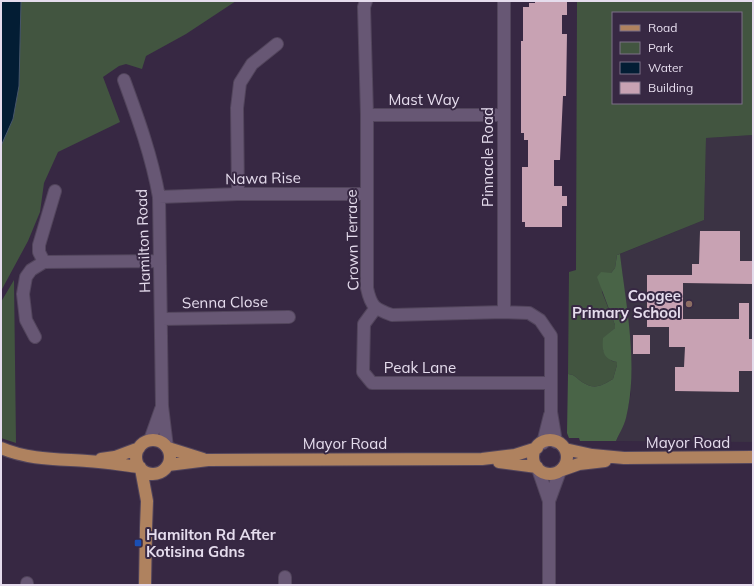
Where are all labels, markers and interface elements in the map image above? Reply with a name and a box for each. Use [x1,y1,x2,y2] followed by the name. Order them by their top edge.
[612,12,742,104] legend
[648,20,677,35] text: Road
[648,40,674,55] text: Park
[648,60,684,75] text: Water
[648,80,693,95] text: Building
[388,90,460,109] street label: Mast Way
[478,107,497,207] street label: Pinnacle Road
[225,168,301,188] street label: Nawa Rise
[132,189,154,293] street label: Hamilton Road
[342,189,362,291] street label: Crown Terrace
[572,286,681,322] place label: Coogee Primary School
[182,292,268,312] street label: Senna Close
[684,299,694,309] marker: Coogee Primary School
[384,358,456,377] street label: Peak Lane
[646,433,730,452] street label: Mayor Road
[303,434,387,453] street label: Mayor Road
[146,525,276,561] place label: Hamilton Rd After Kotisina Gdns
[133,538,143,548] marker: Hamilton Rd After Kotisina Gdns

